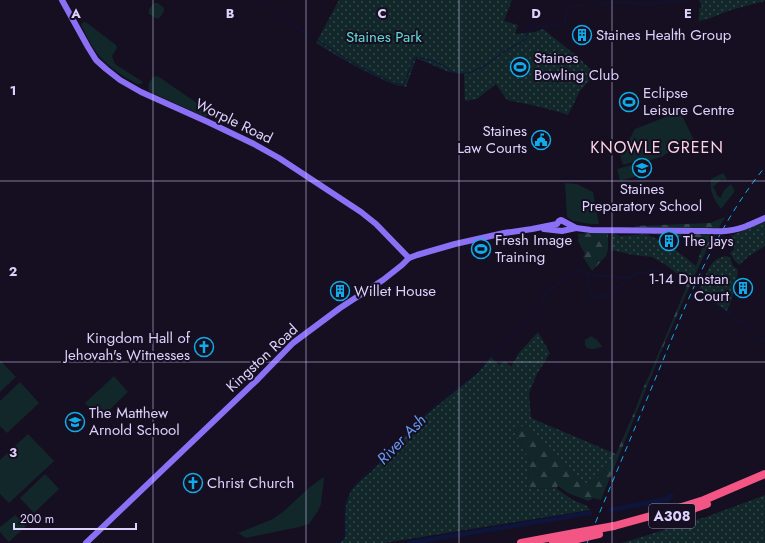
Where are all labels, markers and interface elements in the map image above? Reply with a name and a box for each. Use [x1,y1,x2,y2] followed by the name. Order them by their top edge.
[70,4,81,23] text: A
[226,4,235,23] text: B
[377,4,387,23] text: C
[531,4,541,23] text: D
[684,4,692,23] text: E
[571,24,593,46] building icon: Staines Health Group
[596,24,732,46] place label: Staines Health Group
[346,26,422,48] park label: Staines Park
[534,47,619,86] place label: Staines Bowling Club
[509,56,531,78] sports icon: Staines Bowling Club
[10,81,16,100] text: 1
[643,82,735,121] place label: Eclipse Leisure Centre
[618,91,640,113] sports icon: Eclipse Leisure Centre
[192,93,276,149] street label: Worple Road
[457,120,527,159] place label: Staines Law Courts
[530,129,552,151] public building icon: Staines Law Courts
[590,136,724,159] district label: KNOWLE GREEN
[631,157,653,179] school or university icon: Staines Preparatory School
[582,178,702,217] place label: Staines Preparatory School
[495,229,572,268] place label: Fresh Image Training
[658,230,680,252] building icon: The Jays
[683,230,733,252] place label: The Jays
[470,238,492,260] sports icon: Fresh Image Training
[9,262,17,281] text: 2
[648,268,729,307] place label: 1-14 Dunstan Court
[732,277,754,299] building icon: 1-14 Dunstan Court
[329,280,351,302] building icon: Willet House
[354,280,436,302] place label: Willet House
[221,319,303,397] street label: Kingston Road
[62,327,191,366] place label: Kingdom Hall of Jehovah's Witnesses
[193,336,215,358] church icon: Kingdom Hall of Jehovah's Witnesses
[89,402,180,441] place label: The Matthew Arnold School
[372,409,431,470] water label: River Ash
[64,411,86,433] school or university icon: The Matthew Arnold School
[9,443,17,462] text: 3
[182,472,204,494] church icon: Christ Church
[207,472,294,494] place label: Christ Church
[649,504,695,528] road number: A308
[14,505,136,531] scale bar
[20,510,54,528] text: 200 m

